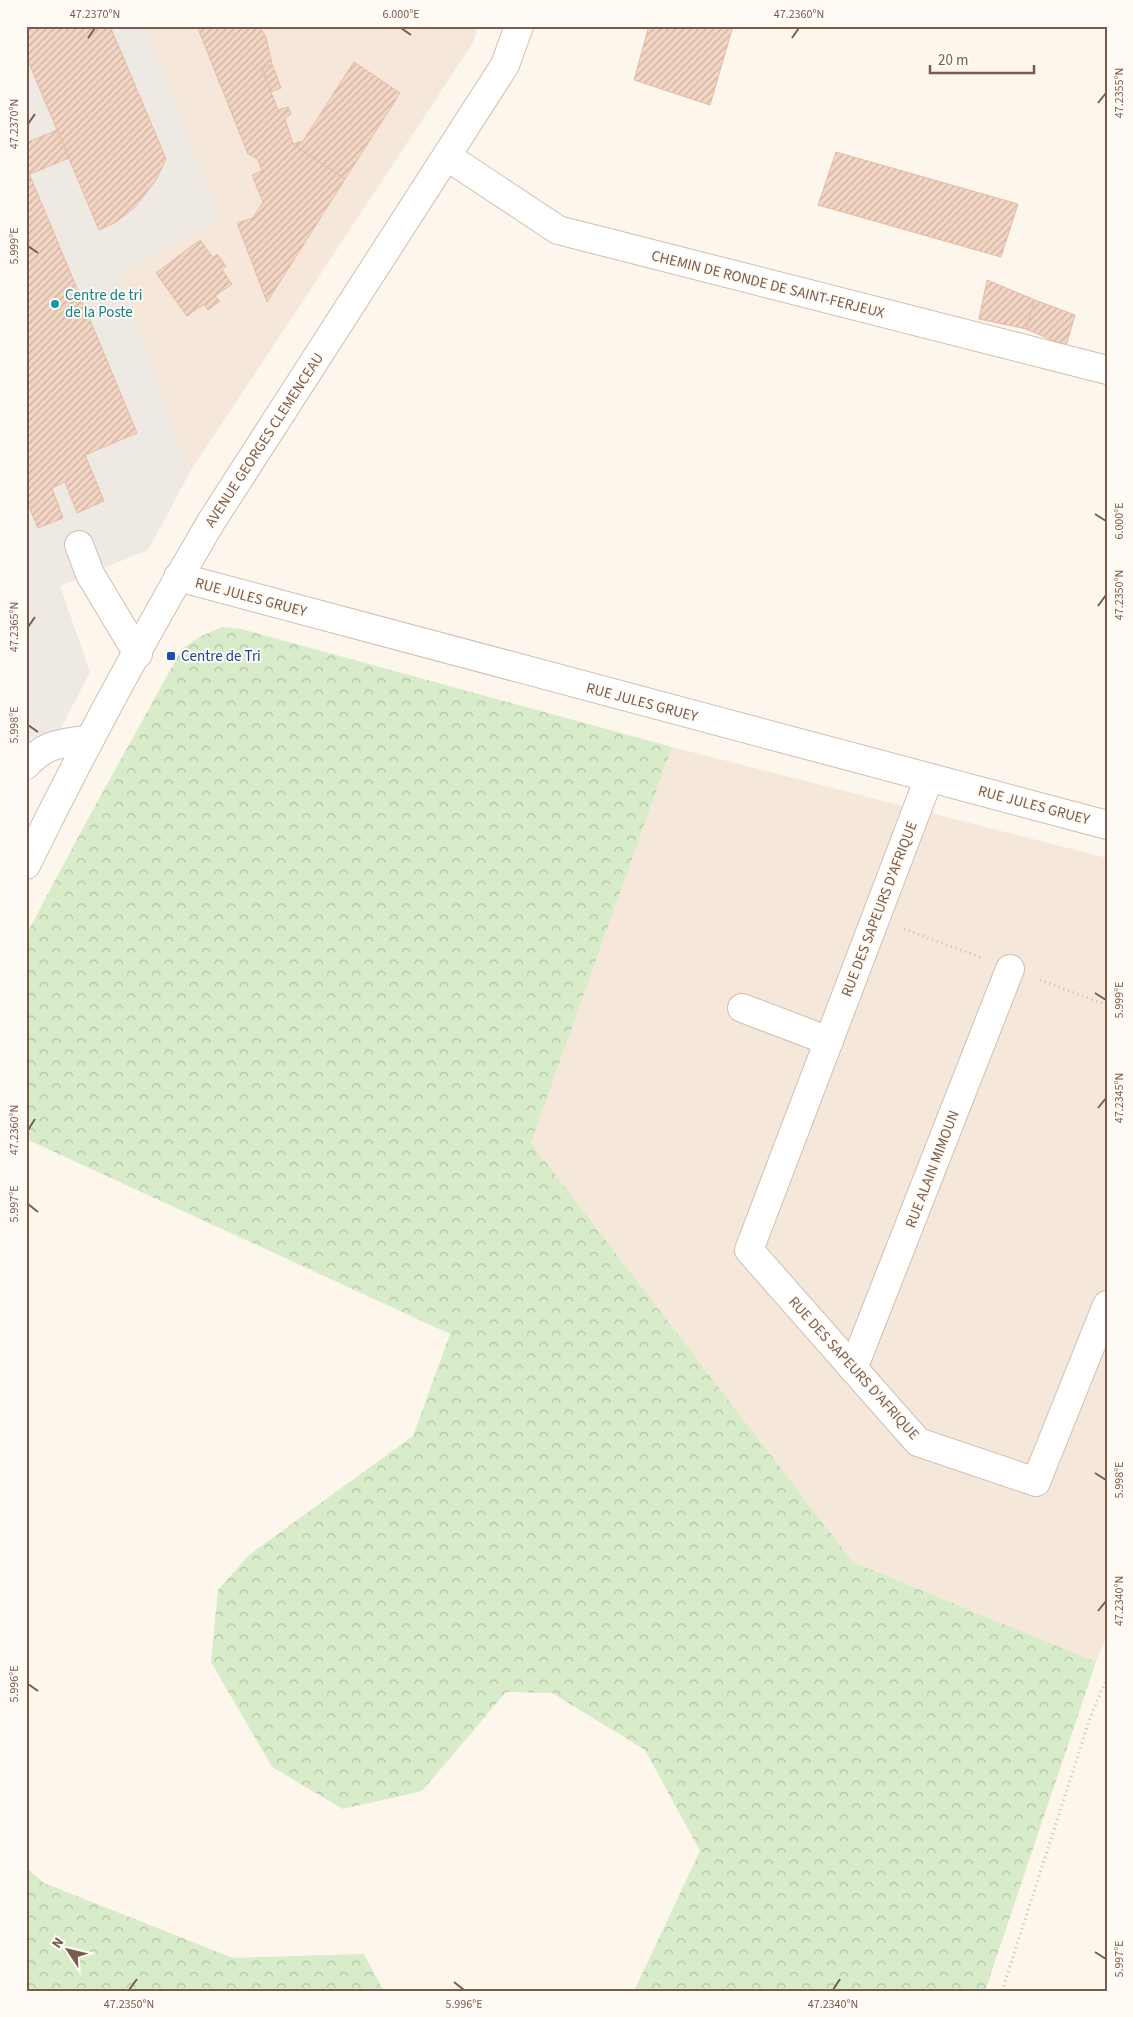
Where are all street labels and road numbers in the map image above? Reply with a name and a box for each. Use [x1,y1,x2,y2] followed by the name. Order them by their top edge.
[649,245,887,324] street label: CHEMIN DE RONDE DE SAINT-FERJEUX
[200,349,329,532] street label: AVENUE GEORGES CLEMENCEAU
[193,572,310,623] street label: RUE JULES GRUEY
[584,677,701,728] street label: RUE JULES GRUEY
[976,780,1093,831] street label: RUE JULES GRUEY
[836,818,923,1000] street label: RUE DES SAPEURS D'AFRIQUE
[900,1107,965,1231] street label: RUE ALAIN MIMOUN
[783,1292,924,1445] street label: RUE DES SAPEURS D'AFRIQUE

